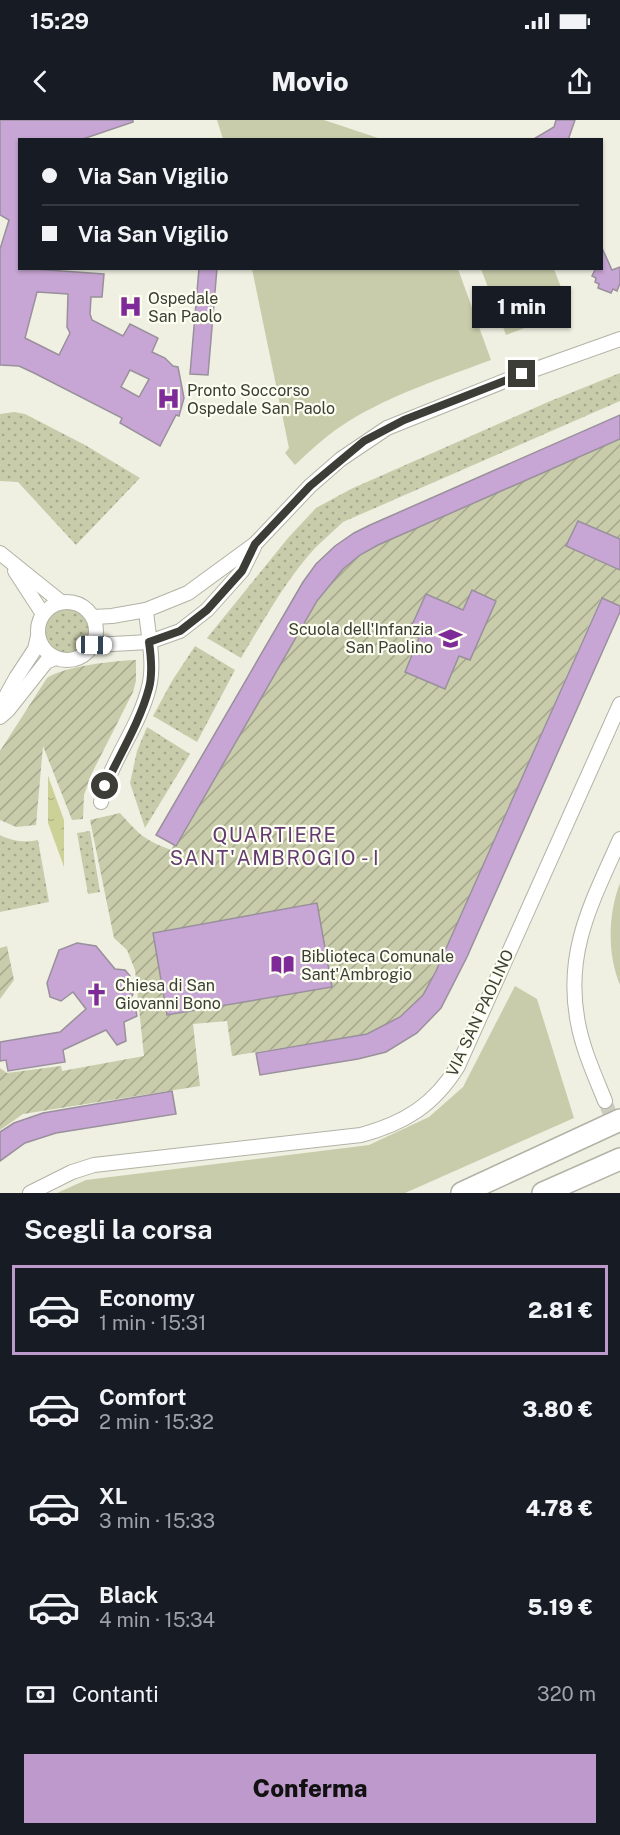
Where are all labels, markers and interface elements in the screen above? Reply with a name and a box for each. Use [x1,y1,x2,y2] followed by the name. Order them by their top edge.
[30,8,89,34] text: 15:29
[24,65,57,98] icon: back
[271,65,349,97] text: Movio
[563,65,596,98] icon: share
[78,163,229,189] text: Via San Vigilio
[78,221,229,247] text: Via San Vigilio
[472,287,572,329] callout: 1 min
[148,289,222,326] place label: Ospedale San Paolo
[117,294,143,320] hospital icon: Ospedale San Paolo
[497,295,546,319] text: 1 min
[508,360,535,387] route end
[187,381,335,418] place label: Pronto Soccorso Ospedale San Paolo
[156,386,182,412] hospital icon: Pronto Soccorso Ospedale San Paolo
[288,620,433,657] place label: Scuola dell'Infanzia San Paolino
[438,625,464,651] school or university icon: Scuola dell'Infanzia San Paolino
[76,636,112,654] car
[91,772,118,799] route start
[170,823,380,870] district label: QUARTIERE SANT'AMBROGIO - I
[301,947,454,984] place label: Biblioteca Comunale Sant'Ambrogio
[442,947,518,1079] street label: VIA SAN PAOLINO
[270,952,296,978] library icon: Biblioteca Comunale Sant'Ambrogio
[115,976,221,1013] place label: Chiesa di San Giovanni Bono
[84,981,110,1007] church icon: Chiesa di San Giovanni Bono
[24,1213,213,1245] text: Scegli la corsa
[27,1283,81,1337] icon: car
[99,1285,195,1311] text: Economy
[528,1297,593,1323] text: 2.81 €
[99,1311,206,1335] text: 1 min · 15:31
[27,1382,81,1436] icon: car
[99,1384,186,1410] text: Comfort
[523,1396,593,1422] text: 3.80 €
[99,1410,214,1434] text: 2 min · 15:32
[27,1481,81,1535] icon: car
[99,1483,127,1509] text: XL
[525,1495,593,1521] text: 4.78 €
[99,1509,215,1533] text: 3 min · 15:33
[27,1580,81,1634] icon: car
[99,1582,158,1608] text: Black
[527,1594,593,1620] text: 5.19 €
[99,1608,215,1632] text: 4 min · 15:34
[24,1678,57,1711] icon: cash
[72,1681,159,1707] text: Contanti
[537,1682,596,1706] text: 320 m
[24,1754,596,1823] button: Conferma

